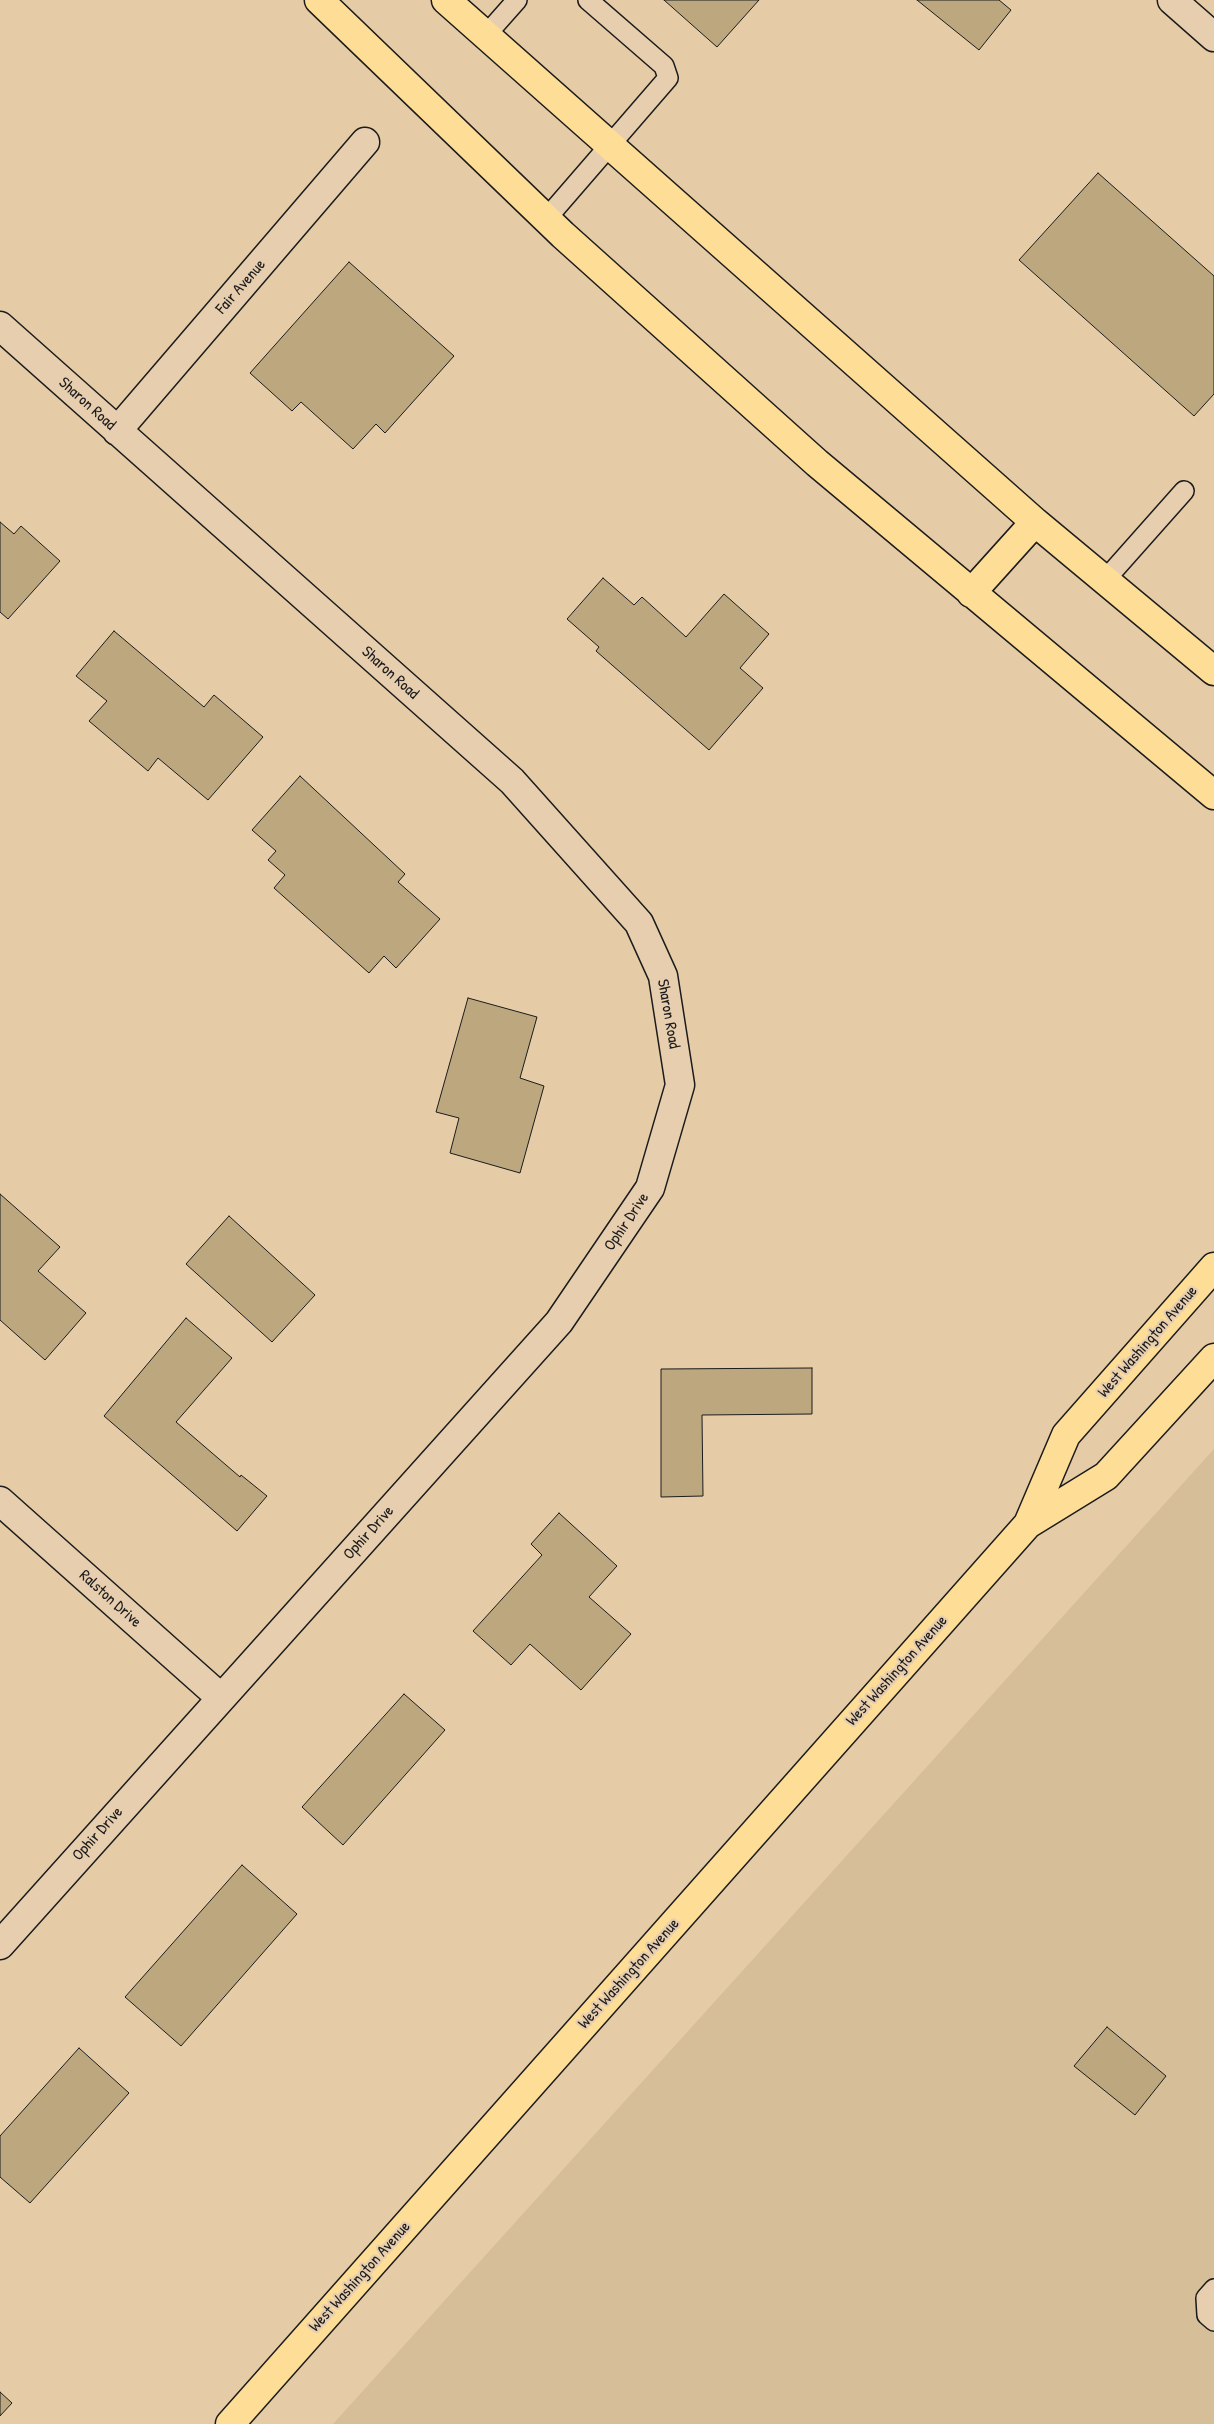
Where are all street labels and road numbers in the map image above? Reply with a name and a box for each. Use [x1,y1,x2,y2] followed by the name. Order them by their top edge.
[212,256,270,318] street label: Fair Avenue
[55,373,119,435] street label: Sharon Road
[358,642,422,704] street label: Sharon Road
[652,978,684,1050] street label: Sharon Road
[601,1189,653,1255] street label: Ophir Drive
[1094,1282,1202,1402] street label: West Washington Avenue
[340,1502,398,1564] street label: Ophir Drive
[75,1566,145,1632] street label: Ralston Drive
[842,1612,952,1730] street label: West Washington Avenue
[69,1803,127,1865] street label: Ophir Drive
[574,1915,684,2033] street label: West Washington Avenue
[305,2218,415,2336] street label: West Washington Avenue

